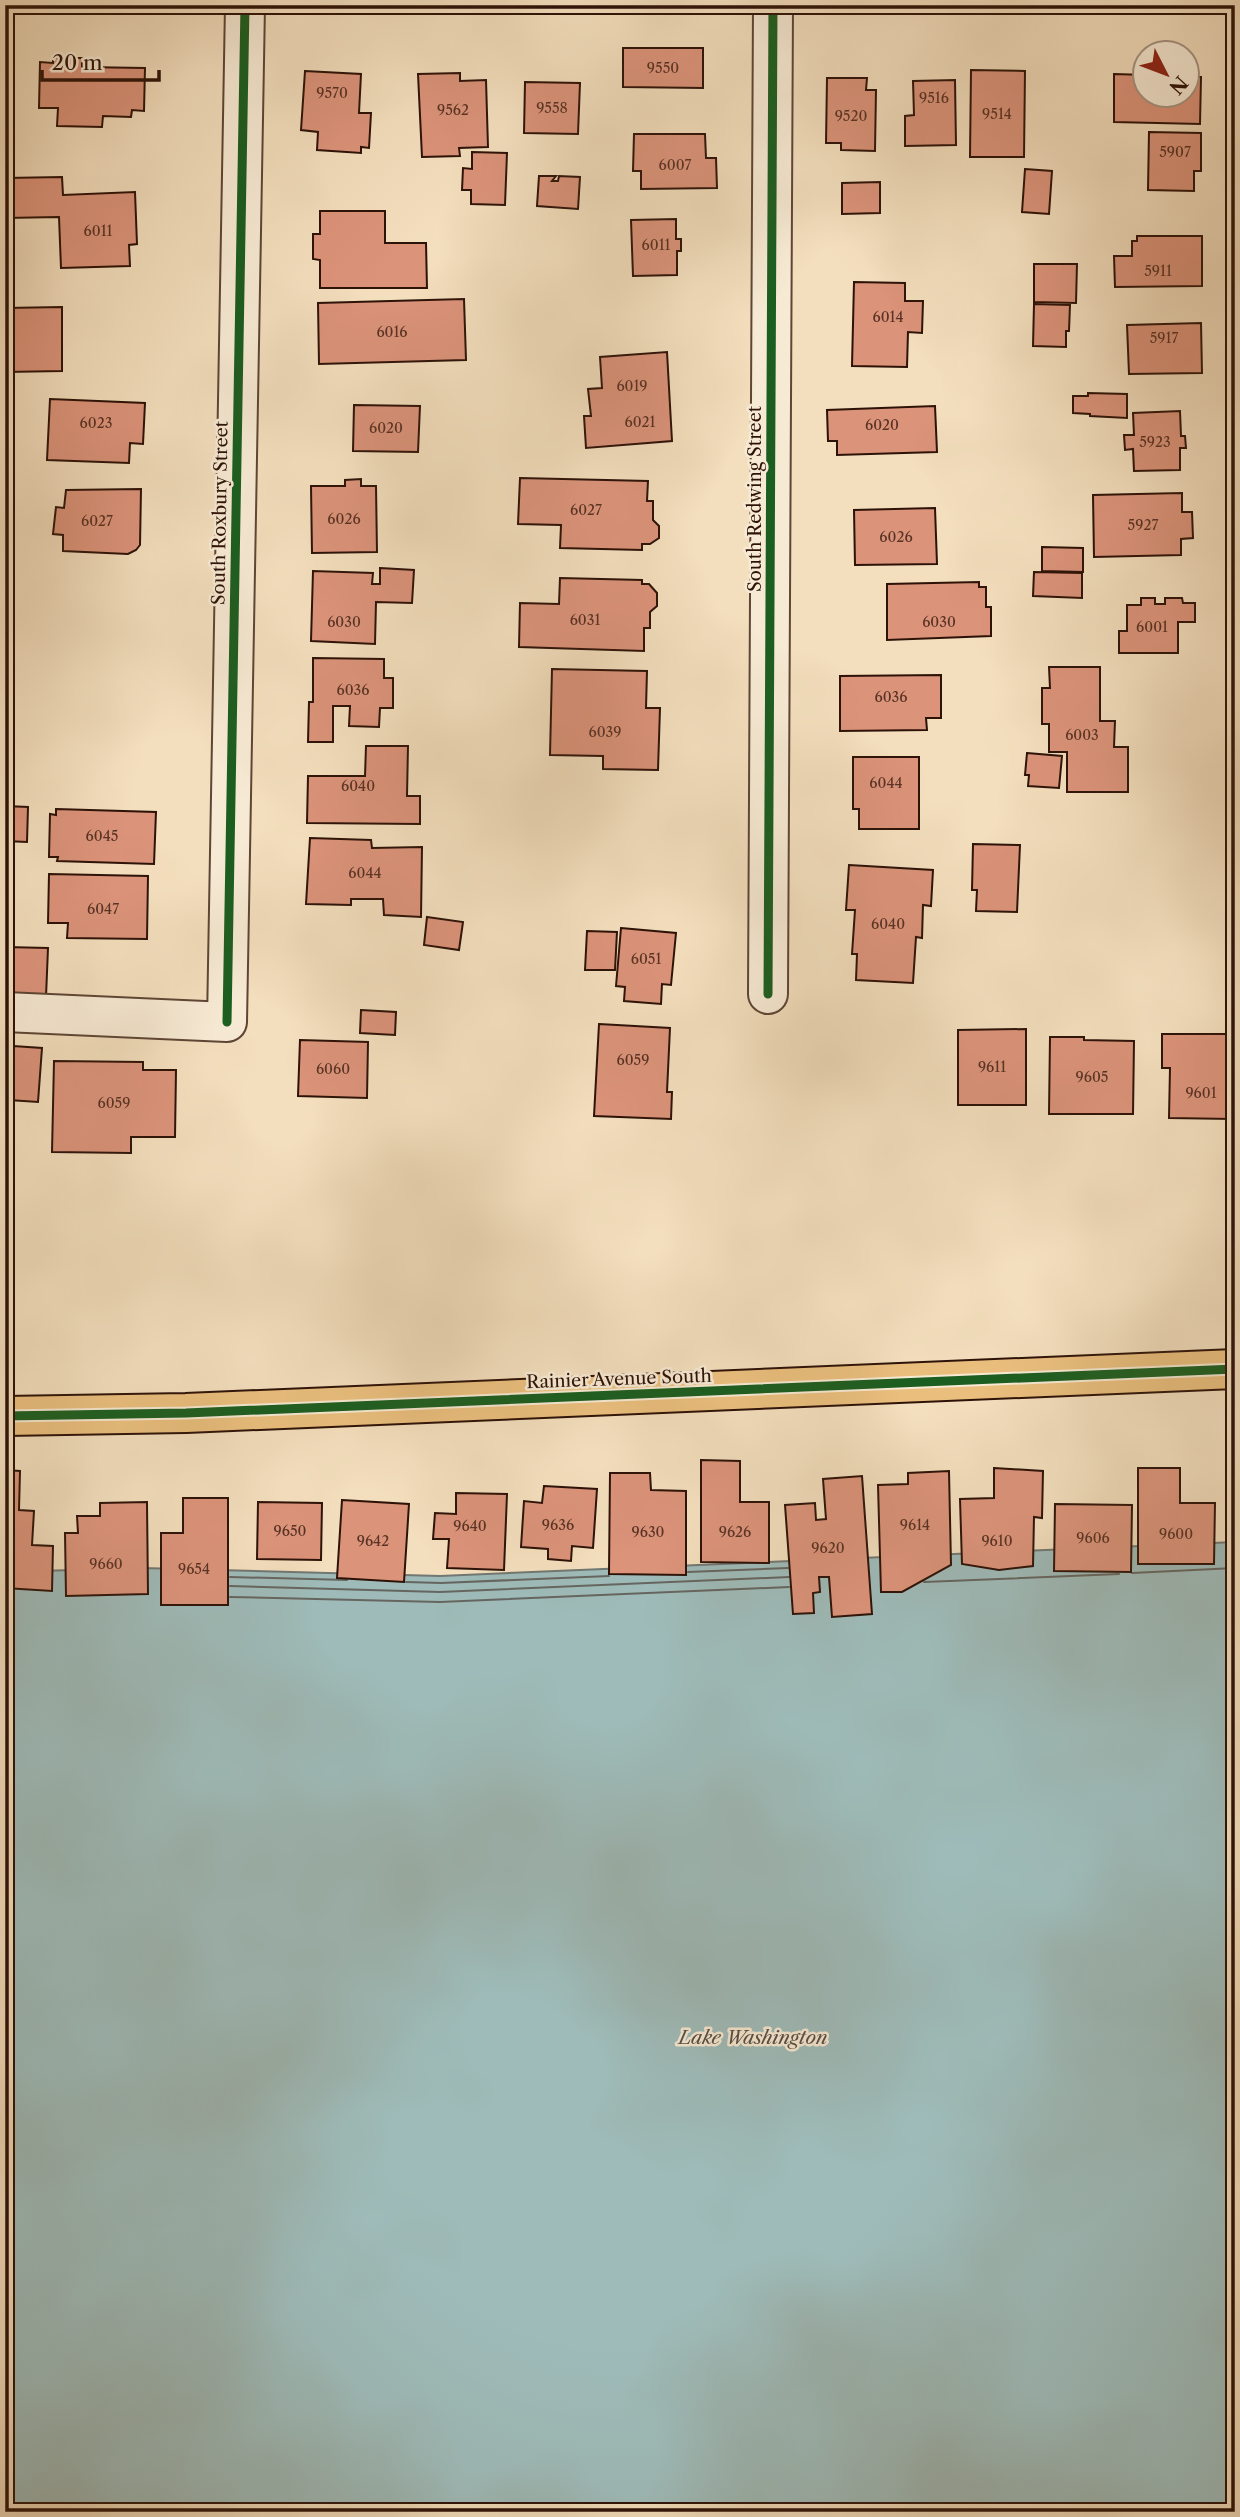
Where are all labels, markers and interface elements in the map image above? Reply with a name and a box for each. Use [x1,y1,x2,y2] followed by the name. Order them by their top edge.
[42,38,159,82] scale bar
[1132,38,1202,108] north arrow
[52,50,103,75] text: 20 m
[647,59,679,77] house number: 9550
[1164,71,1192,99] text: N
[316,84,348,102] house number: 9570
[919,89,949,107] house number: 9516
[536,99,568,117] house number: 9558
[437,101,469,119] house number: 9562
[982,105,1012,123] house number: 9514
[835,107,867,125] house number: 9520
[1159,143,1191,161] house number: 5907
[659,156,692,174] house number: 6007
[84,222,113,240] house number: 6011
[642,236,671,254] house number: 6011
[1144,262,1172,280] house number: 5911
[872,308,904,326] house number: 6014
[376,323,408,341] house number: 6016
[1150,329,1178,347] house number: 5917
[616,377,648,395] house number: 6019
[744,405,766,592] street label: South Redwing Street
[624,413,656,431] house number: 6021
[80,414,112,432] house number: 6023
[865,416,899,434] house number: 6020
[369,419,403,437] house number: 6020
[207,420,233,605] street label: South Roxbury Street
[1139,433,1171,451] house number: 5923
[570,501,602,519] house number: 6027
[327,510,361,528] house number: 6026
[81,512,113,530] house number: 6027
[1128,516,1158,534] house number: 5927
[879,528,913,546] house number: 6026
[570,611,600,629] house number: 6031
[327,613,361,631] house number: 6030
[922,613,956,631] house number: 6030
[1136,618,1168,636] house number: 6001
[337,681,369,699] house number: 6036
[875,688,907,706] house number: 6036
[589,723,621,741] house number: 6039
[1065,726,1099,744] house number: 6003
[869,774,903,792] house number: 6044
[341,777,375,795] house number: 6040
[86,827,118,845] house number: 6045
[348,864,382,882] house number: 6044
[87,900,119,918] house number: 6047
[871,915,905,933] house number: 6040
[631,950,661,968] house number: 6051
[617,1051,649,1069] house number: 6059
[978,1058,1006,1076] house number: 9611
[316,1060,350,1078] house number: 6060
[1076,1068,1108,1086] house number: 9605
[1185,1084,1217,1102] house number: 9601
[98,1094,130,1112] house number: 6059
[526,1365,712,1393] street label: Rainier Avenue South
[542,1516,574,1534] house number: 9636
[900,1516,930,1534] house number: 9614
[453,1517,487,1535] house number: 9640
[274,1522,307,1540] house number: 9650
[632,1523,665,1541] house number: 9630
[719,1523,751,1541] house number: 9626
[1159,1525,1193,1543] house number: 9600
[1076,1529,1110,1547] house number: 9606
[357,1532,389,1550] house number: 9642
[981,1532,1013,1550] house number: 9610
[811,1539,845,1557] house number: 9620
[89,1555,123,1573] house number: 9660
[178,1560,210,1578] house number: 9654
[677,2026,827,2049] water label: Lake Washington

